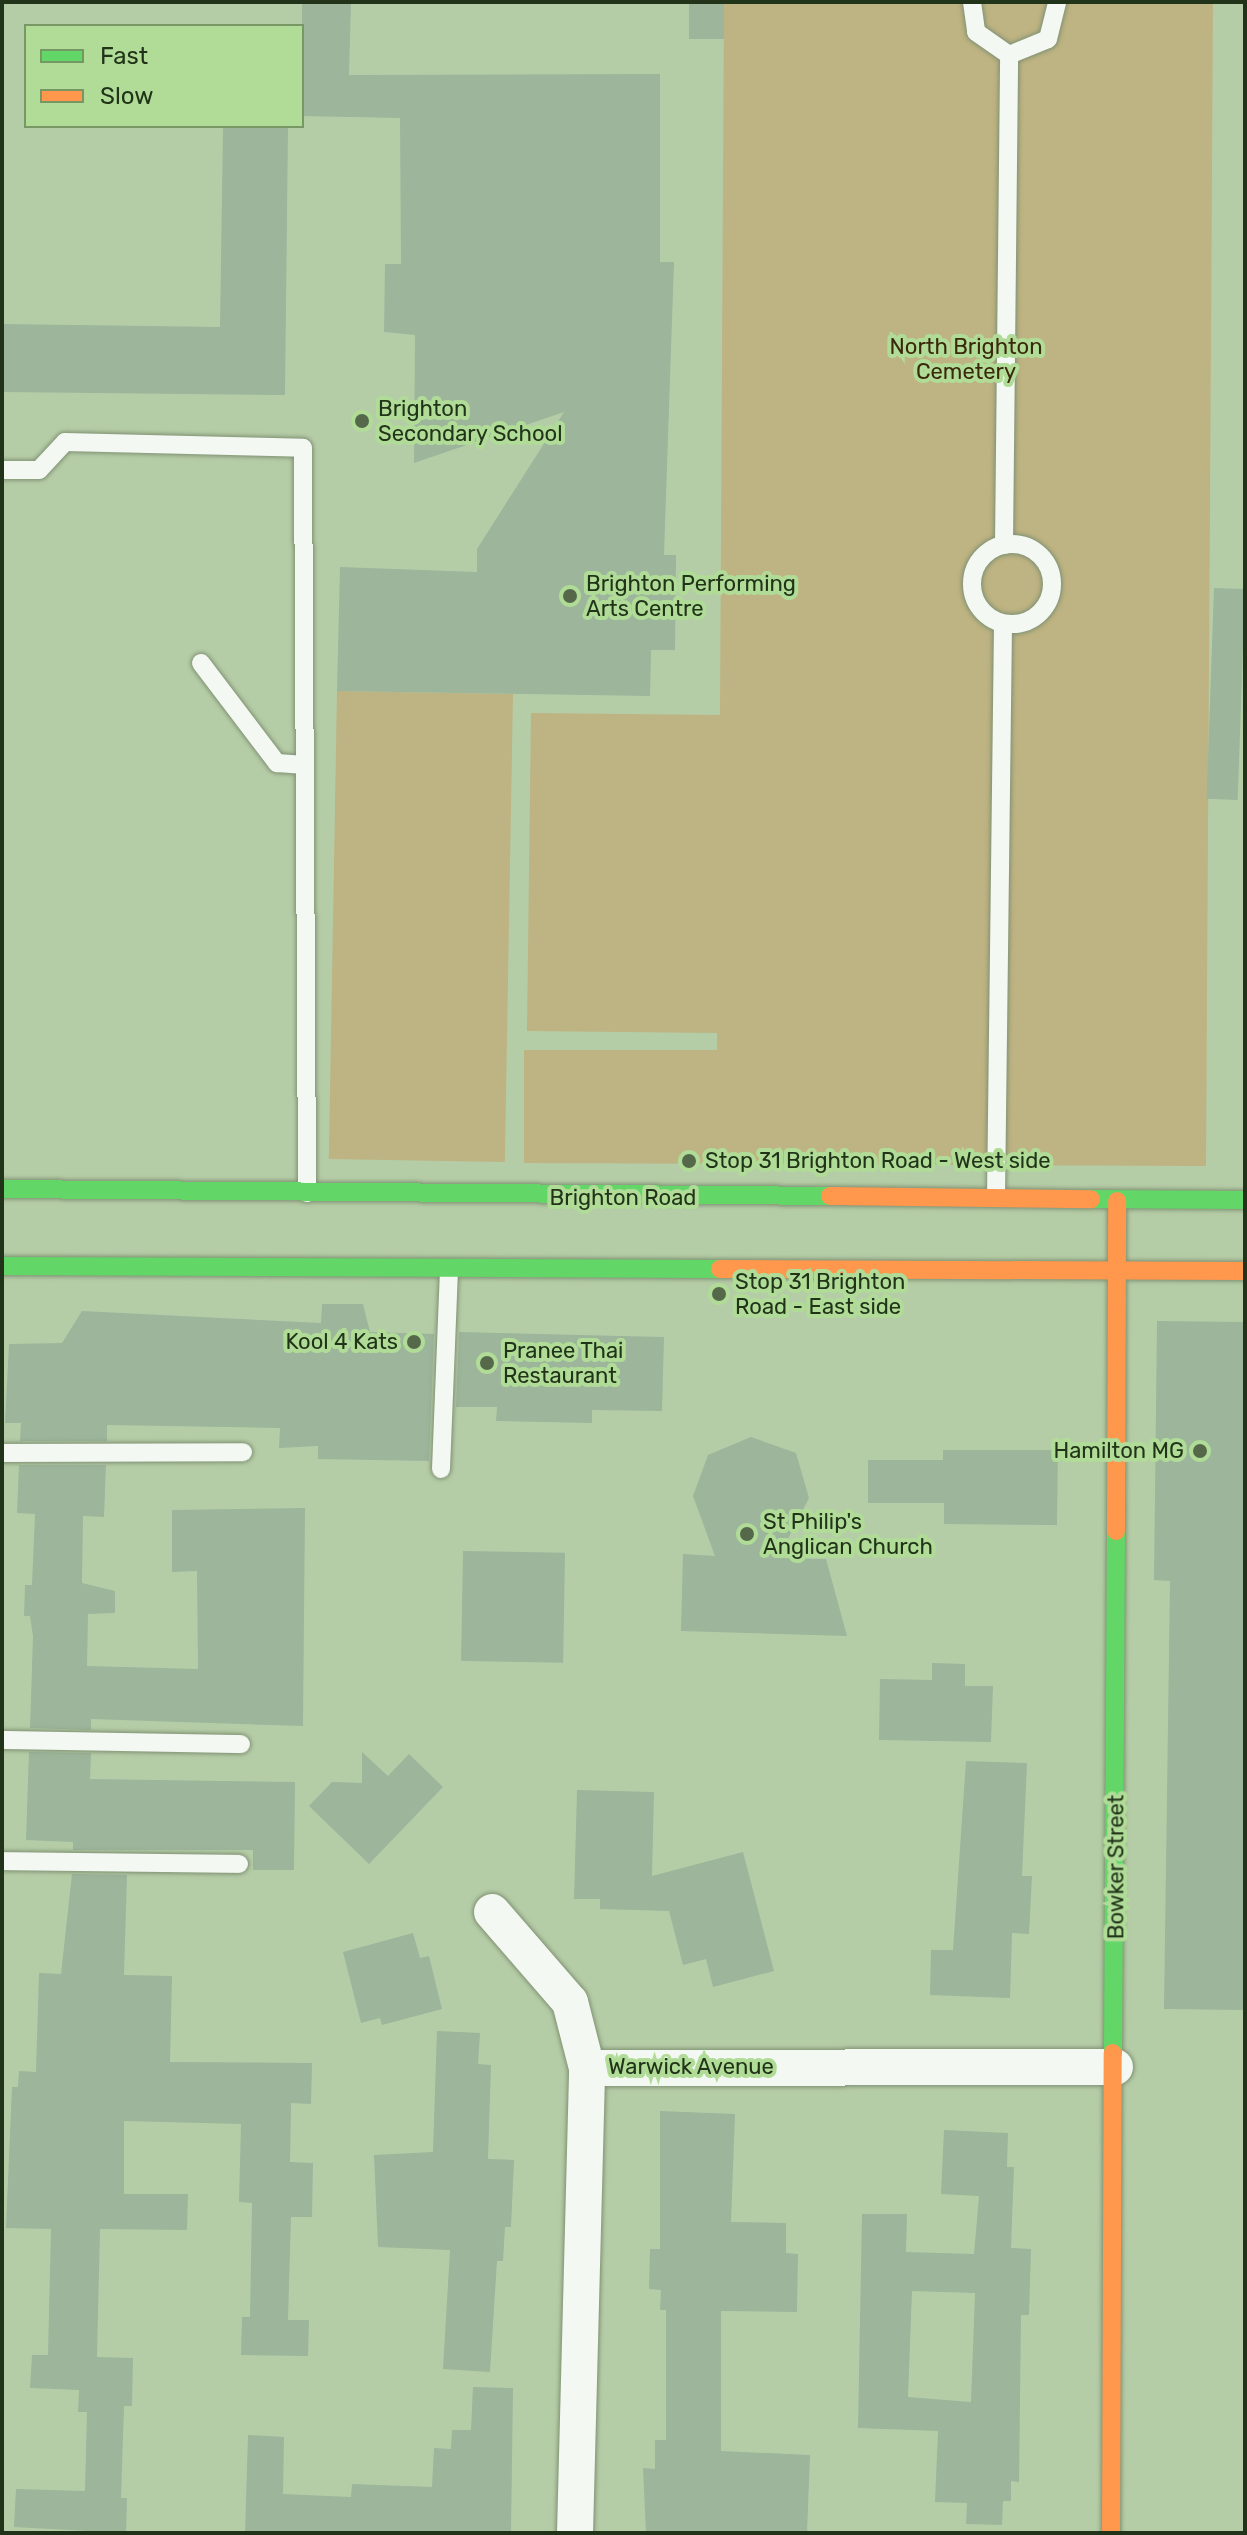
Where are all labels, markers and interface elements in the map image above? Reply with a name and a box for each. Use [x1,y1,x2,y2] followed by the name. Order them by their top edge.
[24,24,304,128] legend
[100,42,148,70] text: Fast
[100,82,153,110] text: Slow
[890,333,1042,384] park label: North Brighton Cemetery
[378,395,563,446] place label: Brighton Secondary School
[353,412,371,430] marker: Brighton Secondary School
[586,570,796,622] place label: Brighton Performing Arts Centre
[561,587,579,605] marker: Brighton Performing Arts Centre
[705,1148,1051,1174] place label: Stop 31 Brighton Road - West side
[680,1152,698,1170] marker: Stop 31 Brighton Road - West side
[550,1185,696,1211] street label: Brighton Road
[735,1268,905,1320] place label: Stop 31 Brighton Road - East side
[710,1285,728,1303] marker: Stop 31 Brighton Road - East side
[285,1329,398,1355] place label: Kool 4 Kats
[405,1333,423,1351] marker: Kool 4 Kats
[503,1337,624,1388] place label: Pranee Thai Restaurant
[478,1354,496,1372] marker: Pranee Thai Restaurant
[1054,1438,1184,1464] place label: Hamilton MG
[1191,1442,1209,1460] marker: Hamilton MG
[763,1508,933,1560] place label: St Philip's Anglican Church
[738,1525,756,1543] marker: St Philip's Anglican Church
[1103,1794,1129,1940] street label: Bowker Street
[608,2054,774,2080] street label: Warwick Avenue

